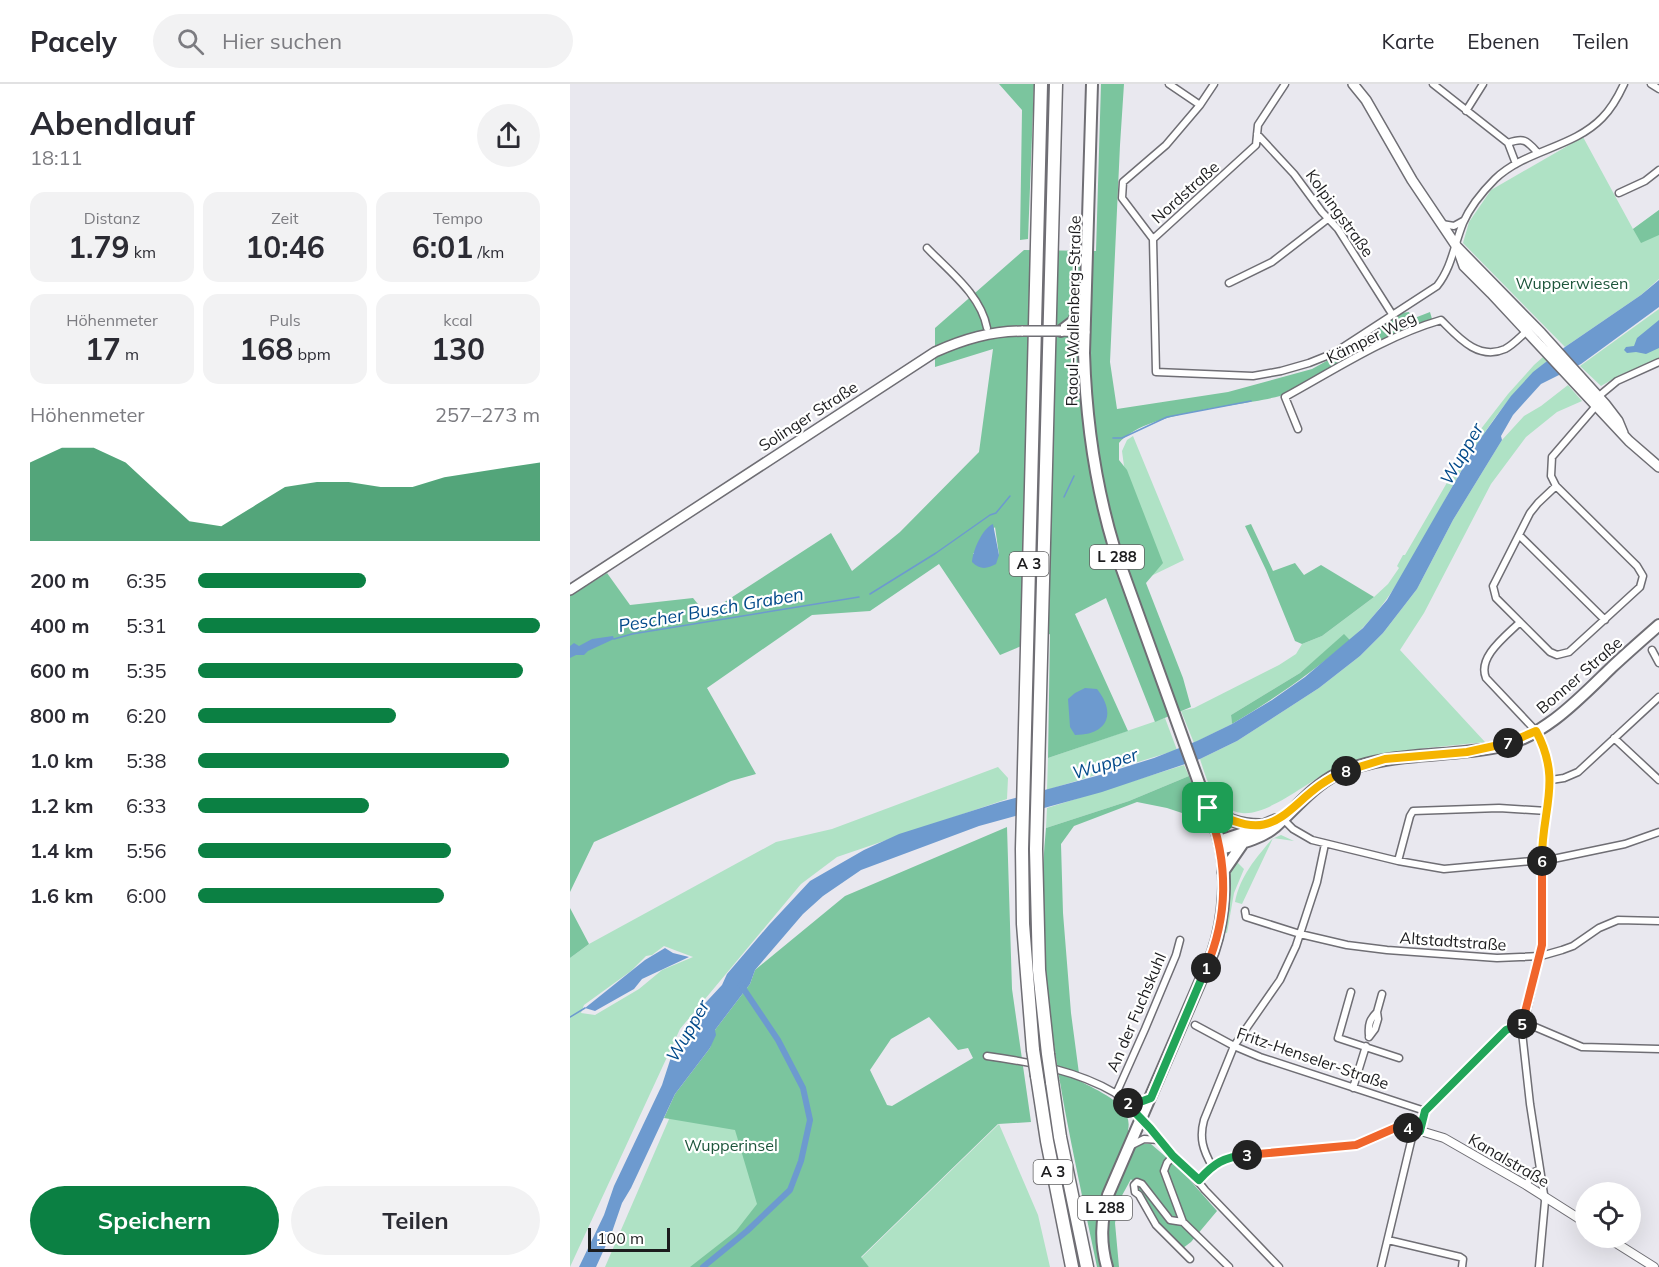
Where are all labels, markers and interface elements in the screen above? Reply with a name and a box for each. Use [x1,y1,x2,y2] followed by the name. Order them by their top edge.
[153,14,573,68] search box
[30,24,117,59] text: Pacely
[174,25,207,58] icon: search
[222,27,342,55] text: Hier suchen
[1382,28,1434,54] text: Karte
[1467,28,1540,54] text: Ebenen
[1573,28,1629,54] text: Teilen
[30,102,195,143] text: Abendlauf
[477,104,540,167] button: share
[30,145,83,170] text: 18:11
[1147,156,1223,228] street label: Nordstraße
[1302,165,1378,261] street label: Kolpingstraße
[84,208,140,228] text: Distanz
[271,208,299,228] text: Zeit
[433,208,483,228] text: Tempo
[1061,215,1085,407] street label: Raoul-Wallenberg-Straße
[68,228,129,266] text: 1.79
[245,228,325,266] text: 10:46
[412,228,473,266] text: 6:01
[129,242,156,262] text: km
[473,242,504,262] text: /km
[1516,273,1628,293] park label: Wupperwiesen
[1323,307,1419,367] street label: Kämper Weg
[66,310,158,330] text: Höhenmeter
[269,310,301,330] text: Puls
[443,310,473,330] text: kcal
[85,330,121,368] text: 17
[239,330,293,368] text: 168
[431,330,485,368] text: 130
[121,344,139,364] text: m
[293,344,331,364] text: bpm
[755,377,861,455] street label: Solinger Straße
[30,402,145,427] text: Höhenmeter
[435,402,540,427] text: 257–273 m
[1435,418,1489,489] water label: Wupper
[1090,545,1144,569] road number: L 288
[1010,552,1048,576] road number: A 3
[30,568,89,593] text: 200 m
[126,568,167,593] text: 6:35
[616,582,805,637] water label: Pescher Busch Graben
[30,613,89,638] text: 400 m
[126,613,167,638] text: 5:31
[1532,632,1626,718] street label: Bonner Straße
[30,658,89,683] text: 600 m
[126,658,167,683] text: 5:35
[30,703,89,728] text: 800 m
[126,703,167,728] text: 6:20
[1493,728,1523,758] pin: 7
[1503,733,1513,753] text: 7
[1069,742,1142,784] water label: Wupper
[30,748,93,773] text: 1.0 km
[126,748,167,773] text: 5:38
[1331,756,1361,786] pin: 8
[1341,761,1351,781] text: 8
[1182,782,1233,833] pin
[1191,791,1224,824] icon: arrive
[30,793,93,818] text: 1.2 km
[126,793,167,818] text: 6:33
[30,838,93,863] text: 1.4 km
[126,838,167,863] text: 5:56
[1527,846,1557,876] pin: 6
[1537,851,1547,871] text: 6
[30,883,93,908] text: 1.6 km
[126,883,167,908] text: 6:00
[1399,927,1507,955] street label: Altstadtstraße
[1102,949,1170,1075] street label: An der Fuchskuhl
[1191,953,1221,983] pin: 1
[1201,958,1211,978] text: 1
[661,995,715,1066] water label: Wupper
[1507,1009,1537,1039] pin: 5
[1517,1014,1527,1034] text: 5
[1234,1023,1392,1093] street label: Fritz-Henseler-Straße
[1113,1088,1143,1118] pin: 2
[1123,1093,1133,1113] text: 2
[1393,1113,1423,1143] pin: 4
[1403,1118,1413,1138] text: 4
[1465,1129,1553,1191] street label: Kanalstraße
[684,1135,778,1155] park label: Wupperinsel
[1232,1140,1262,1170] pin: 3
[1242,1145,1252,1165] text: 3
[1034,1160,1072,1184] road number: A 3
[1575,1182,1641,1248] map controls
[1575,1182,1641,1248] button: locate
[30,1186,279,1255] button: Speichern
[291,1186,540,1255] button: Teilen
[1078,1196,1132,1220] road number: L 288
[588,1225,670,1252] scale bar
[597,1228,644,1248] text: 100 m

